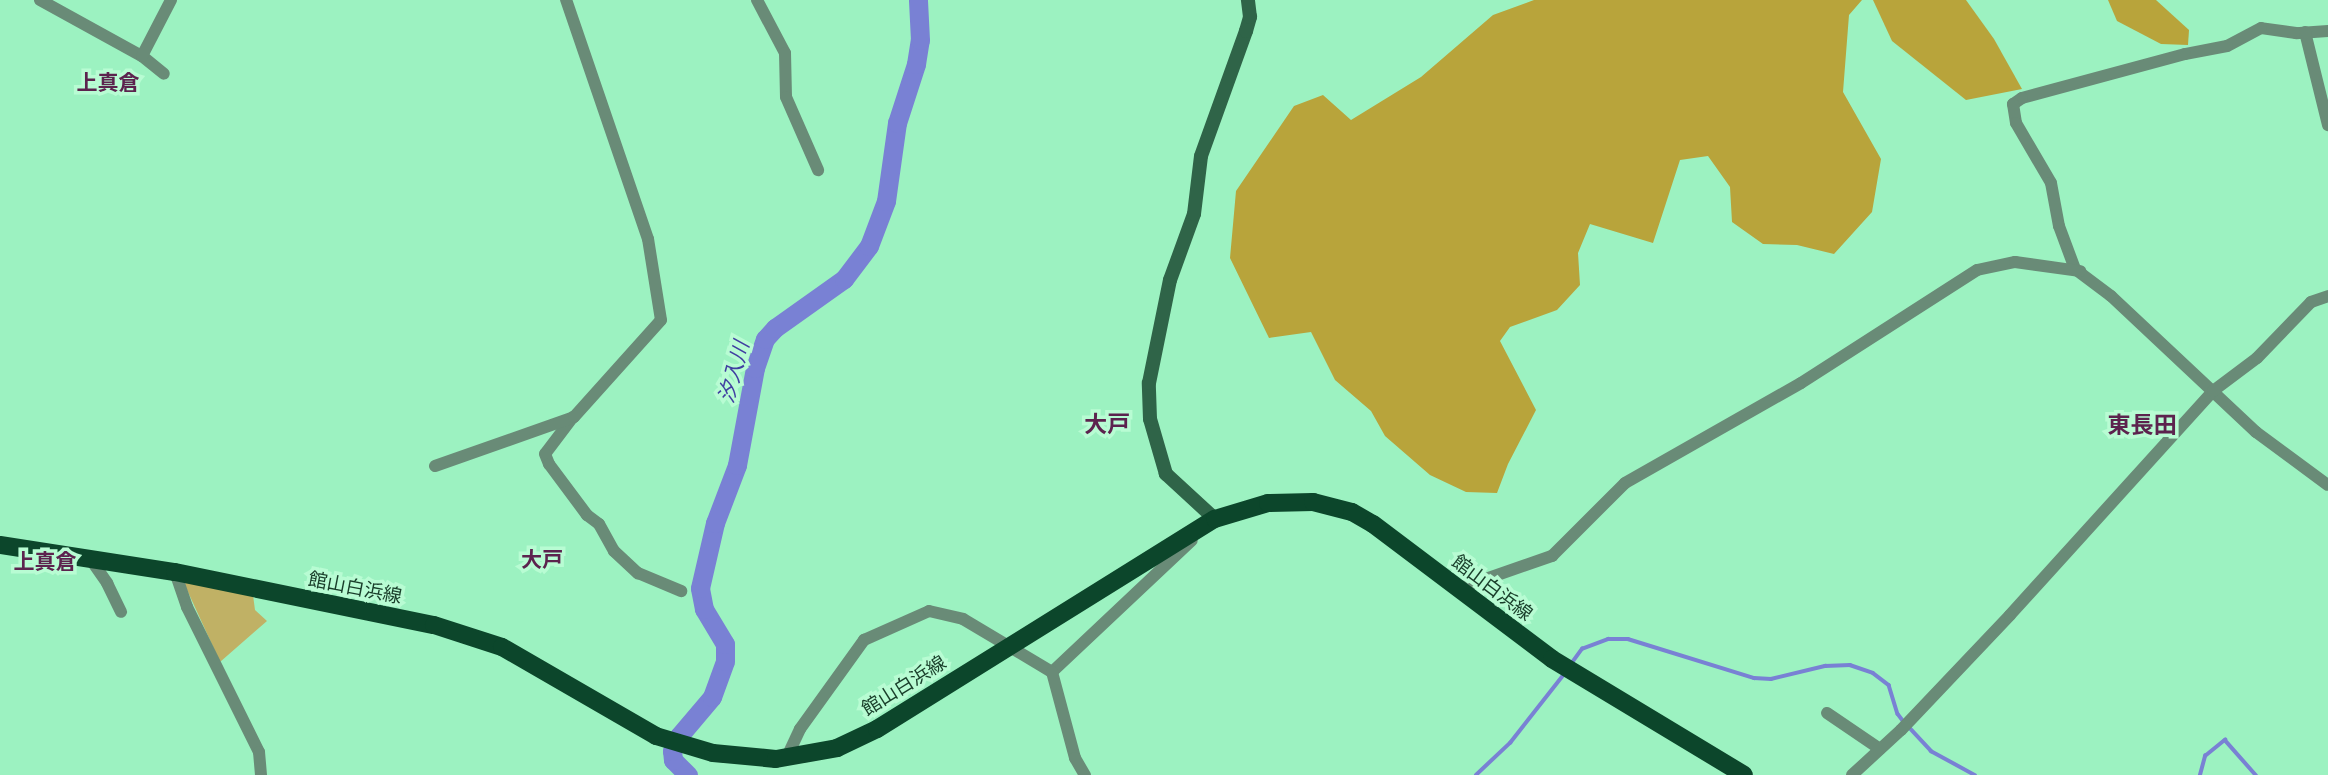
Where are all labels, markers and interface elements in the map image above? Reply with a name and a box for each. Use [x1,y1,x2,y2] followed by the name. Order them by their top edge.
[77,70,139,96] district label: 上真倉
[714,338,754,406] water label: 汐入川
[1084,410,1130,438] district label: 大戸
[2108,411,2176,439] district label: 東長田
[521,547,563,573] district label: 大戸
[14,549,76,575] district label: 上真倉
[1447,550,1537,626] street label: 館山白浜線
[306,568,404,608] street label: 館山白浜線
[858,651,950,721] street label: 館山白浜線

